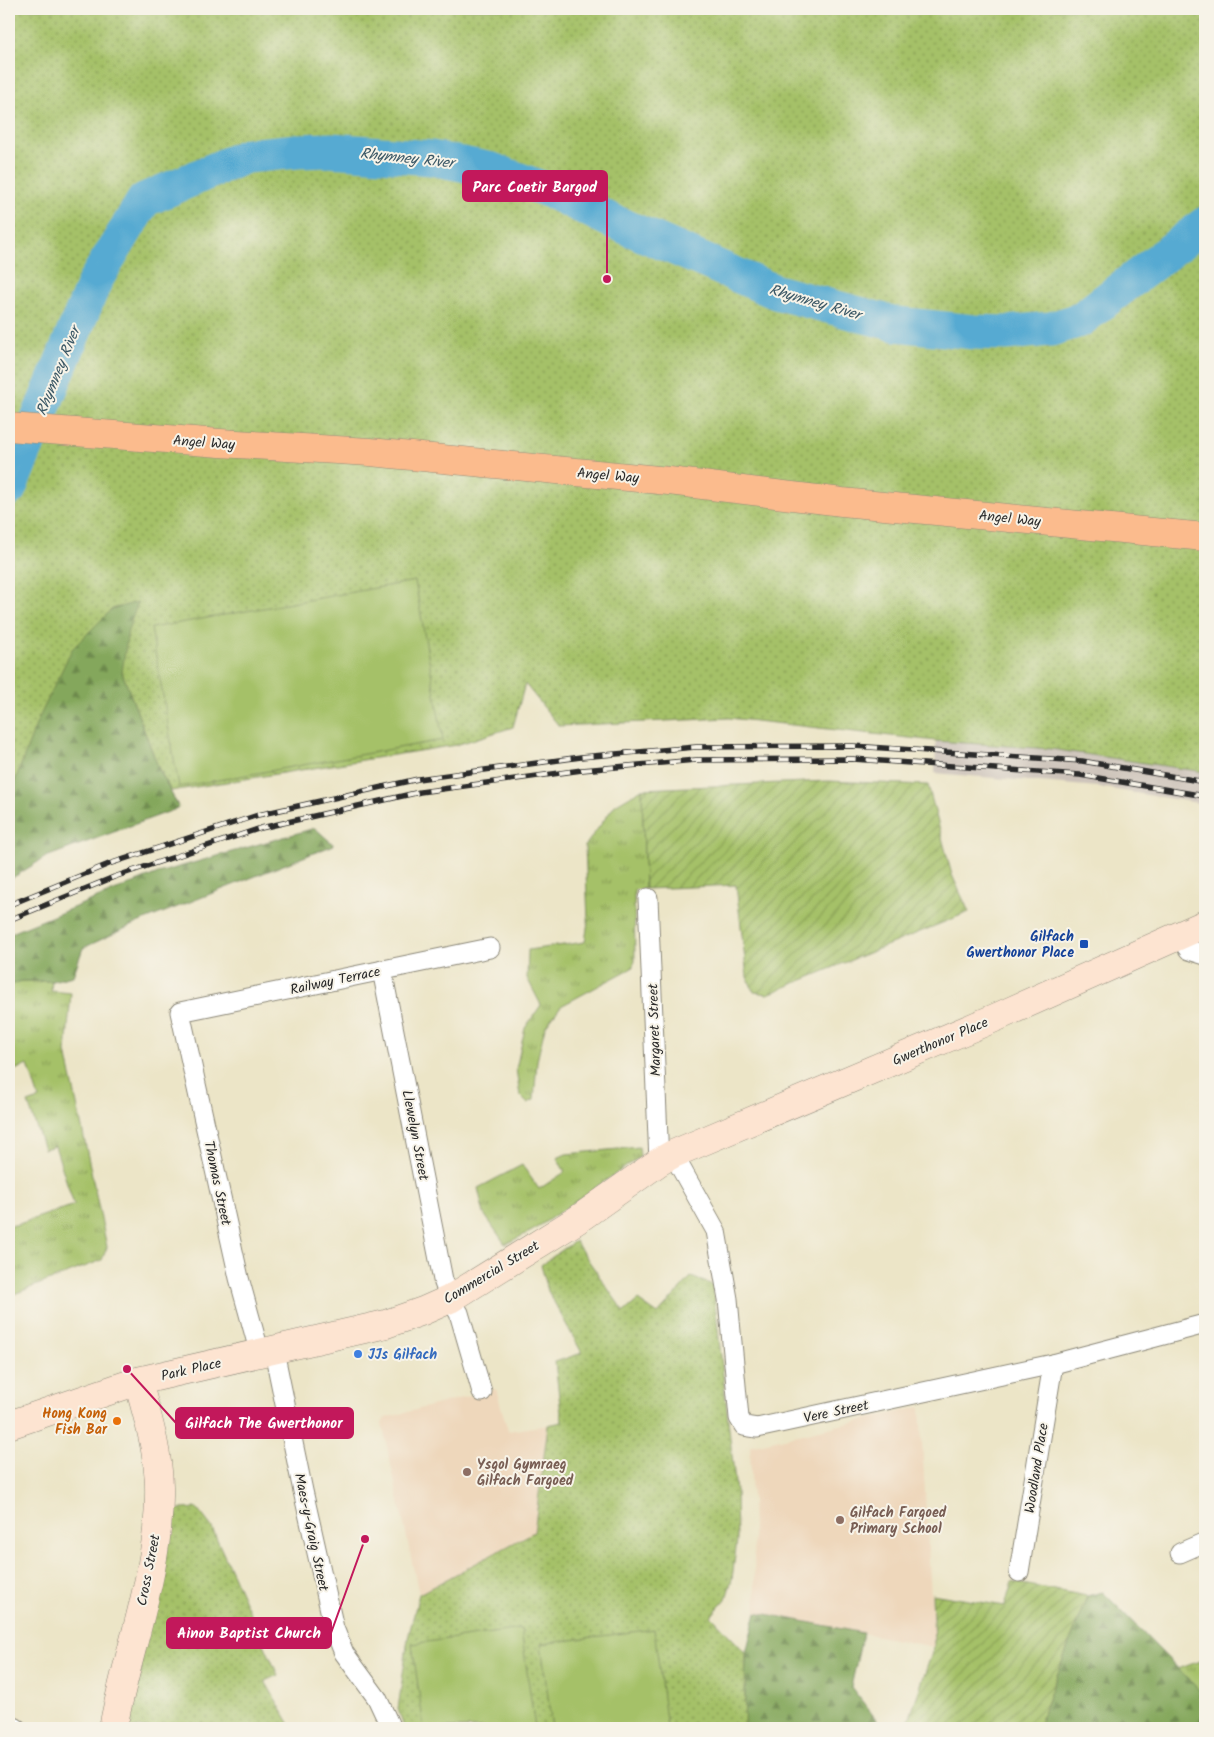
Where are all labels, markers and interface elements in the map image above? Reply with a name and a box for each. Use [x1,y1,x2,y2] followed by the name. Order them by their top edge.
[359,142,458,176] water label: Rhymney River
[463,171,607,201] callout: Parc Coetir Bargod
[473,176,598,200] text: Parc Coetir Bargod
[766,278,866,328] water label: Rhymney River
[30,321,89,419] water label: Rhymney River
[172,430,236,456] street label: Angel Way
[576,462,640,490] street label: Angel Way
[978,505,1042,533] street label: Angel Way
[966,926,1074,964] place label: Gilfach Gwerthonor Place
[1078,938,1090,950] marker: Gilfach Gwerthonor Place
[288,961,383,1001] street label: Railway Terrace
[642,983,668,1077] street label: Margaret Street
[889,1012,992,1072] street label: Gwerthonor Place
[395,1088,435,1183] street label: Llewelyn Street
[197,1139,237,1228] street label: Thomas Street
[439,1235,544,1310] street label: Commercial Street
[368,1344,437,1366] place label: JJs Gilfach
[352,1348,364,1360] marker: JJs Gilfach
[159,1352,224,1388] street label: Park Place
[802,1394,871,1430] street label: Vere Street
[42,1403,108,1441] place label: Hong Kong Fish Bar
[176,1408,353,1438] callout: Gilfach The Gwerthonor
[185,1412,343,1436] text: Gilfach The Gwerthonor
[111,1415,123,1427] marker: Hong Kong Fish Bar
[1019,1421,1055,1515] street label: Woodland Place
[477,1454,574,1492] place label: Ysgol Gymraeg Gilfach Fargoed
[461,1466,473,1478] marker: Ysgol Gymraeg Gilfach Fargoed
[288,1471,334,1594] street label: Maes-y-Graig Street
[850,1502,947,1540] place label: Gilfach Fargoed Primary School
[834,1514,846,1526] marker: Gilfach Fargoed Primary School
[131,1532,167,1608] street label: Cross Street
[167,1618,331,1648] callout: Ainon Baptist Church
[177,1622,321,1646] text: Ainon Baptist Church

